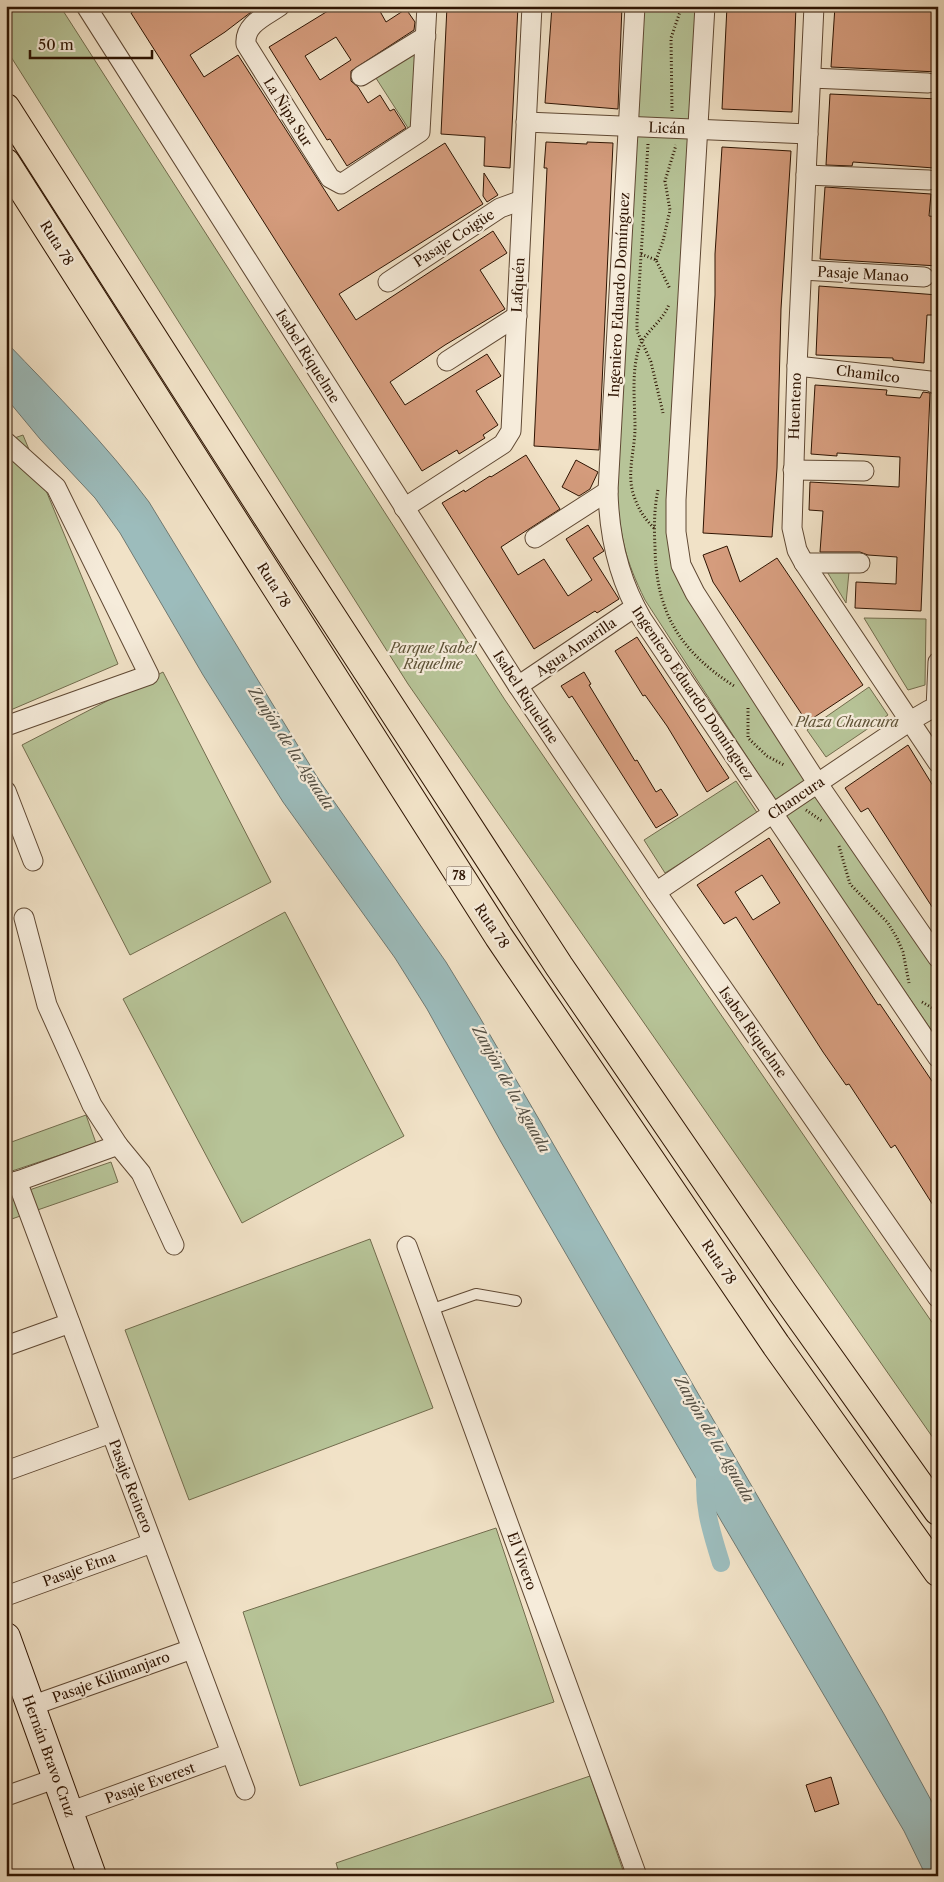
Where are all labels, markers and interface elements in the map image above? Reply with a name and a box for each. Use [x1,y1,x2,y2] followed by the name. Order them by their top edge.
[30,28,152,60] scale bar
[38,35,74,54] text: 50 m
[260,73,317,150] street label: La Ñipa Sur
[648,118,686,138] street label: Licán
[605,192,633,398] street label: Ingeniero Eduardo Domínguez
[410,205,498,271] street label: Pasaje Coigüe
[36,217,78,269] street label: Ruta 78
[508,257,528,313] street label: Lafquén
[817,263,909,285] street label: Pasaje Manao
[272,306,344,406] street label: Isabel Riquelme
[835,361,901,387] street label: Chamilco
[785,372,805,440] street label: Huenteno
[253,559,295,611] street label: Ruta 78
[628,603,758,783] street label: Ingeniero Eduardo Domínguez
[531,613,620,681] street label: Agua Amarilla
[389,639,478,673] park label: Parque Isabel Riquelme
[489,647,563,747] street label: Isabel Riquelme
[244,682,339,813] water label: Zanjón de la Aguada
[794,713,899,731] park label: Plaza Chancura
[764,772,828,824] street label: Chancura
[446,866,472,886] road number: 78
[471,900,513,952] street label: Ruta 78
[715,983,791,1081] street label: Isabel Riquelme
[468,1020,555,1156] water label: Zanjón de la Aguada
[698,1236,740,1288] street label: Ruta 78
[670,1371,759,1506] water label: Zanjón de la Aguada
[105,1437,157,1535] street label: Pasaje Reinero
[503,1529,541,1593] street label: El Vivero
[40,1547,118,1590] street label: Pasaje Etna
[50,1647,172,1707] street label: Pasaje Kilimanjaro
[19,1692,79,1820] street label: Hernán Bravo Cruz
[102,1758,198,1808] street label: Pasaje Everest

